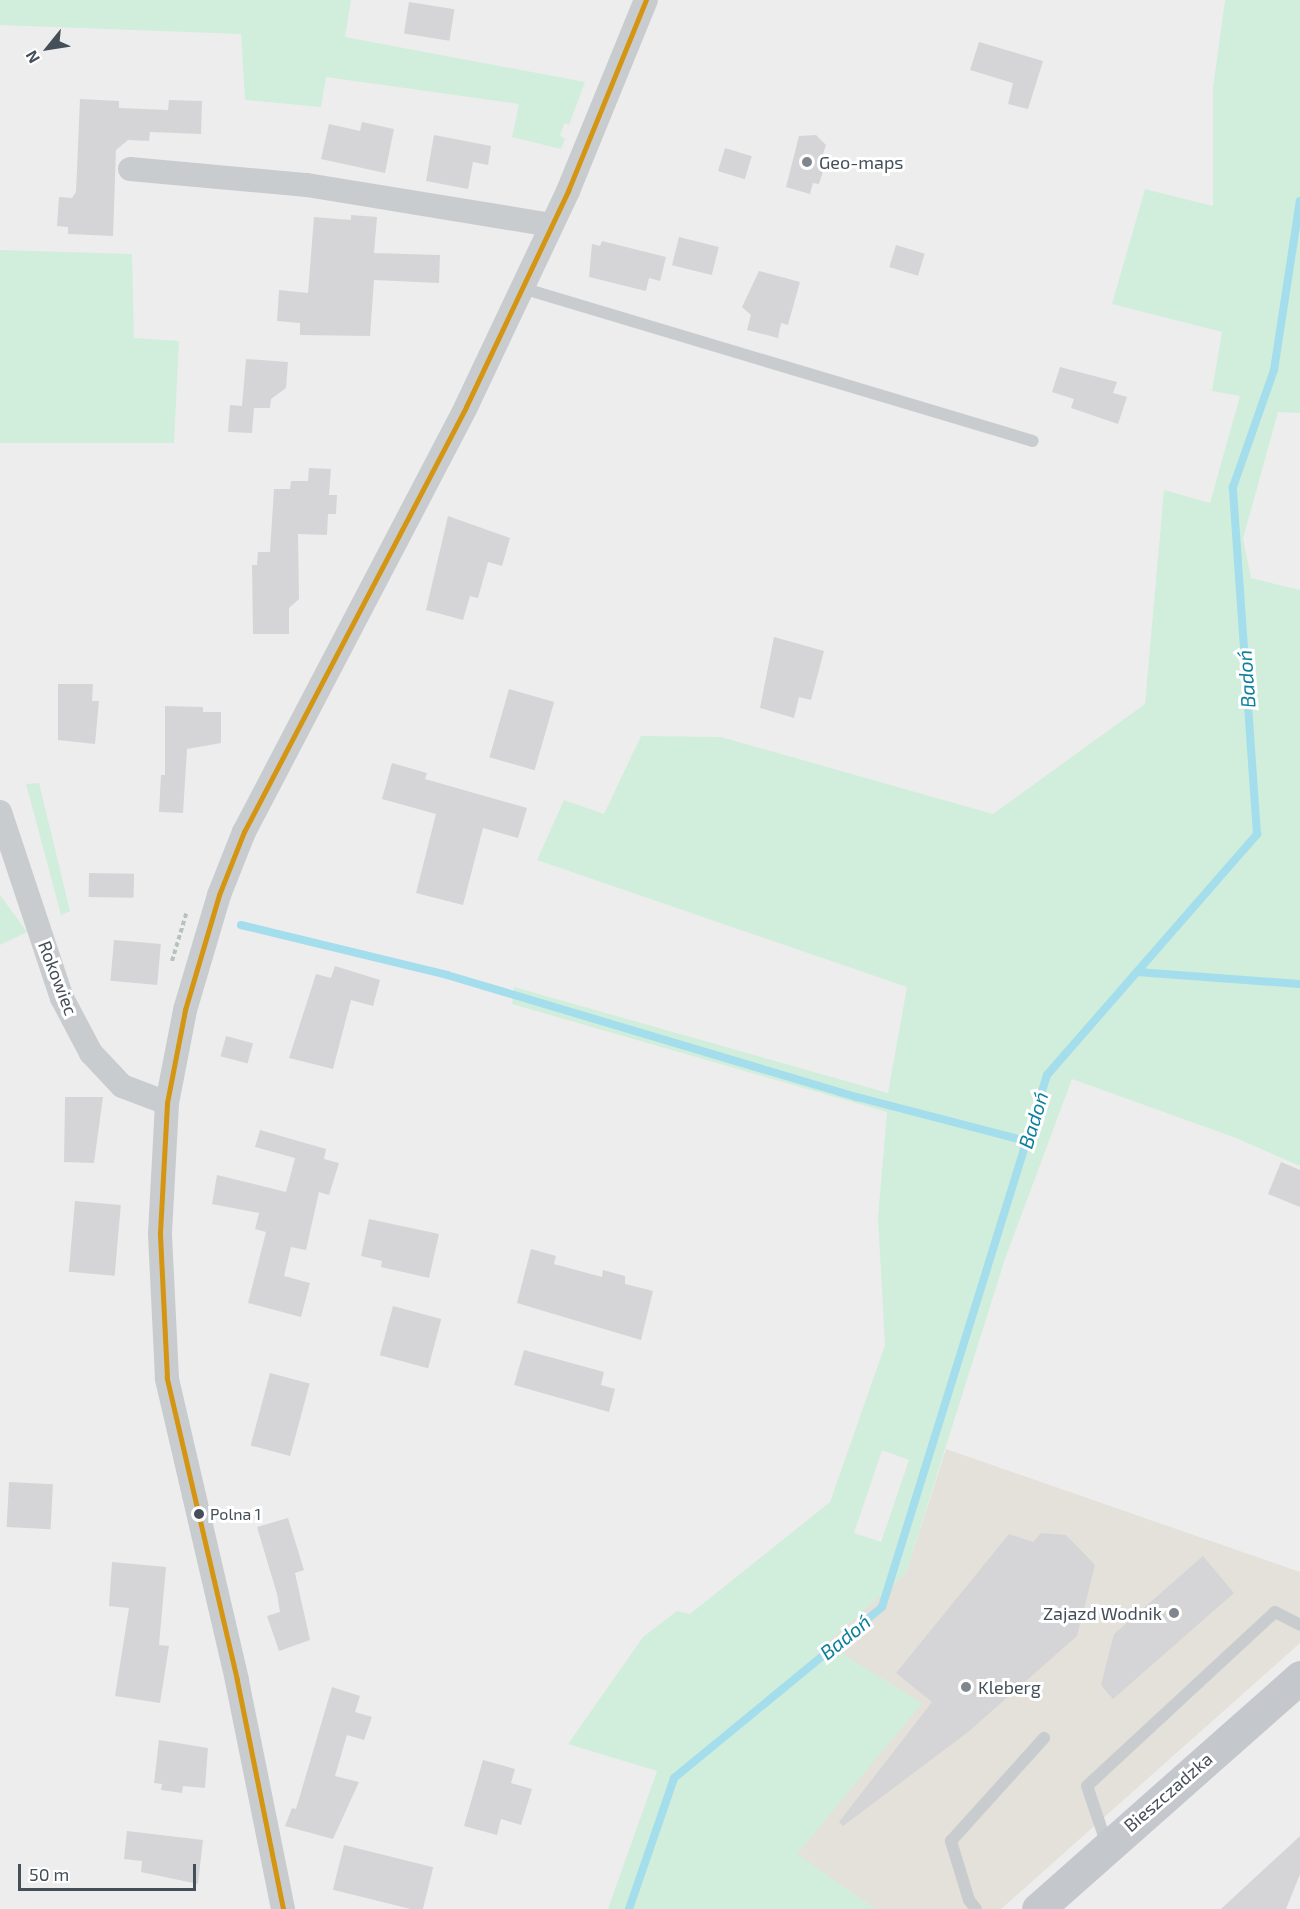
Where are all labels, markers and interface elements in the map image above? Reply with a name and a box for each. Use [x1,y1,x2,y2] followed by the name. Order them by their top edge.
[18,18,78,78] north arrow
[21,47,43,67] text: N
[819,151,904,173] place label: Geo-maps
[800,155,814,169] marker: Geo-maps
[1232,649,1260,709] water label: Badoń
[34,938,82,1018] street label: Rokowiec
[1013,1089,1053,1151] water label: Badoń
[210,1504,261,1524] place label: Polna 1
[193,1508,205,1520] marker: Polna 1
[1043,1602,1162,1624] place label: Zajazd Wodnik
[1167,1606,1181,1620] marker: Zajazd Wodnik
[815,1609,875,1665] water label: Badoń
[978,1676,1041,1698] place label: Kleberg
[959,1680,973,1694] marker: Kleberg
[1119,1748,1217,1836] street label: Bieszczadzka
[21,1852,200,1890] scale bar
[29,1863,69,1885] text: 50 m

